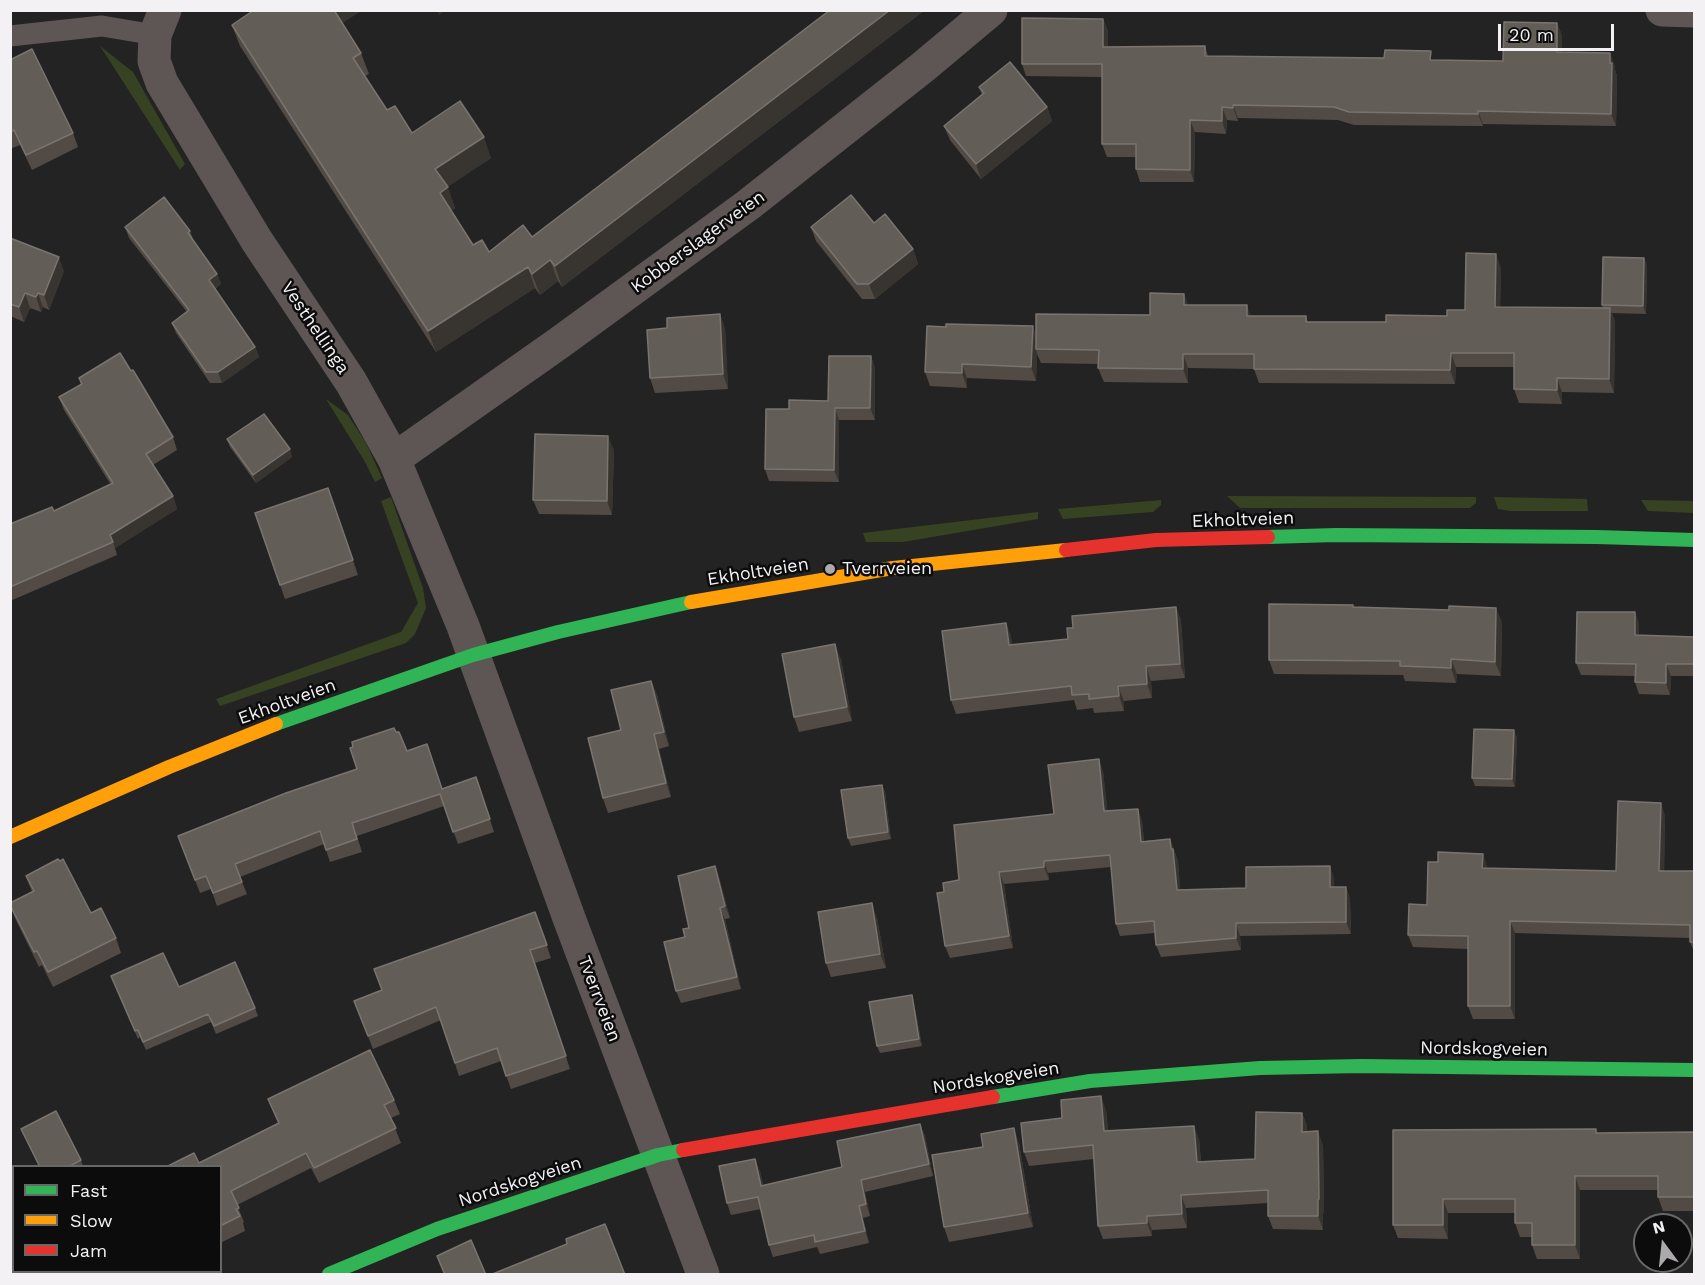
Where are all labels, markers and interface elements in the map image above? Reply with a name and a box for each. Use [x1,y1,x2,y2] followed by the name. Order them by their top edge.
[1501,12,1616,50] scale bar
[1509,24,1554,45] text: 20 m
[627,186,769,298] street label: Kobberslagerveien
[276,278,354,378] street label: Vesthellinga
[1191,507,1295,533] street label: Ekholtveien
[706,553,810,591] street label: Ekholtveien
[842,558,932,580] place label: Tverrveien
[823,562,837,576] marker: Tverrveien
[235,674,339,730] street label: Ekholtveien
[573,953,625,1045] street label: Tverrveien
[1420,1037,1548,1061] street label: Nordskogveien
[931,1057,1061,1099] street label: Nordskogveien
[456,1152,584,1212] street label: Nordskogveien
[12,1165,222,1273] legend
[70,1180,107,1201] text: Fast
[70,1210,113,1231] text: Slow
[1633,1213,1693,1273] north arrow
[1651,1216,1667,1238] text: N
[70,1240,107,1261] text: Jam

